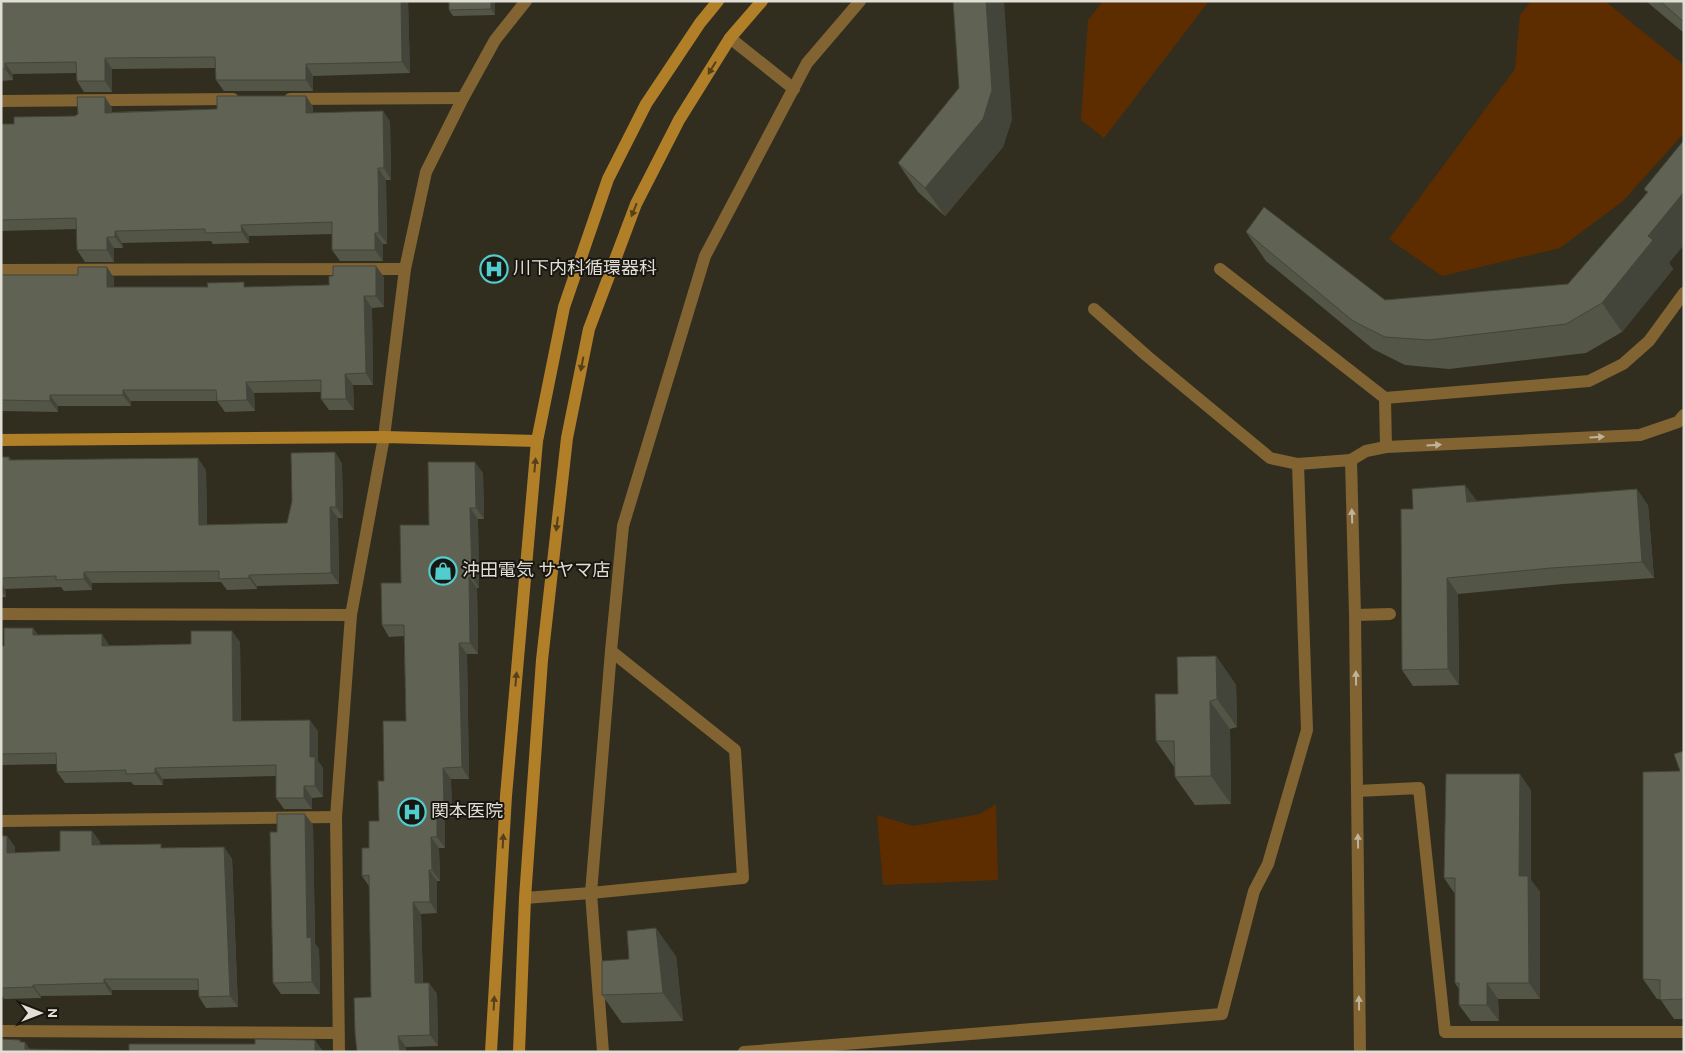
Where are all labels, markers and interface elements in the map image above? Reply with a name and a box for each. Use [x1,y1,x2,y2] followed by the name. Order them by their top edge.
[707,61,716,74] one-way arrow
[630,203,638,218] one-way arrow
[479,254,509,284] hospital icon: 川下内科循環器科
[513,258,657,281] place label: 川下内科循環器科
[578,356,586,372] one-way arrow
[1589,433,1605,441] one-way arrow
[1427,441,1443,449] one-way arrow
[531,456,539,472] one-way arrow
[1348,507,1356,523] one-way arrow
[553,517,561,533] one-way arrow
[428,556,458,586] shop icon: 沖田電気 サヤマ店
[462,560,610,583] place label: 沖田電気 サヤマ店
[1352,670,1360,686] one-way arrow
[512,671,520,687] one-way arrow
[397,797,427,827] hospital icon: 関本医院
[431,801,503,824] place label: 関本医院
[1354,832,1362,848] one-way arrow
[500,833,508,849] one-way arrow
[15,988,65,1038] north arrow
[491,995,499,1011] one-way arrow
[1355,995,1363,1011] one-way arrow
[43,1008,60,1018] text: N

